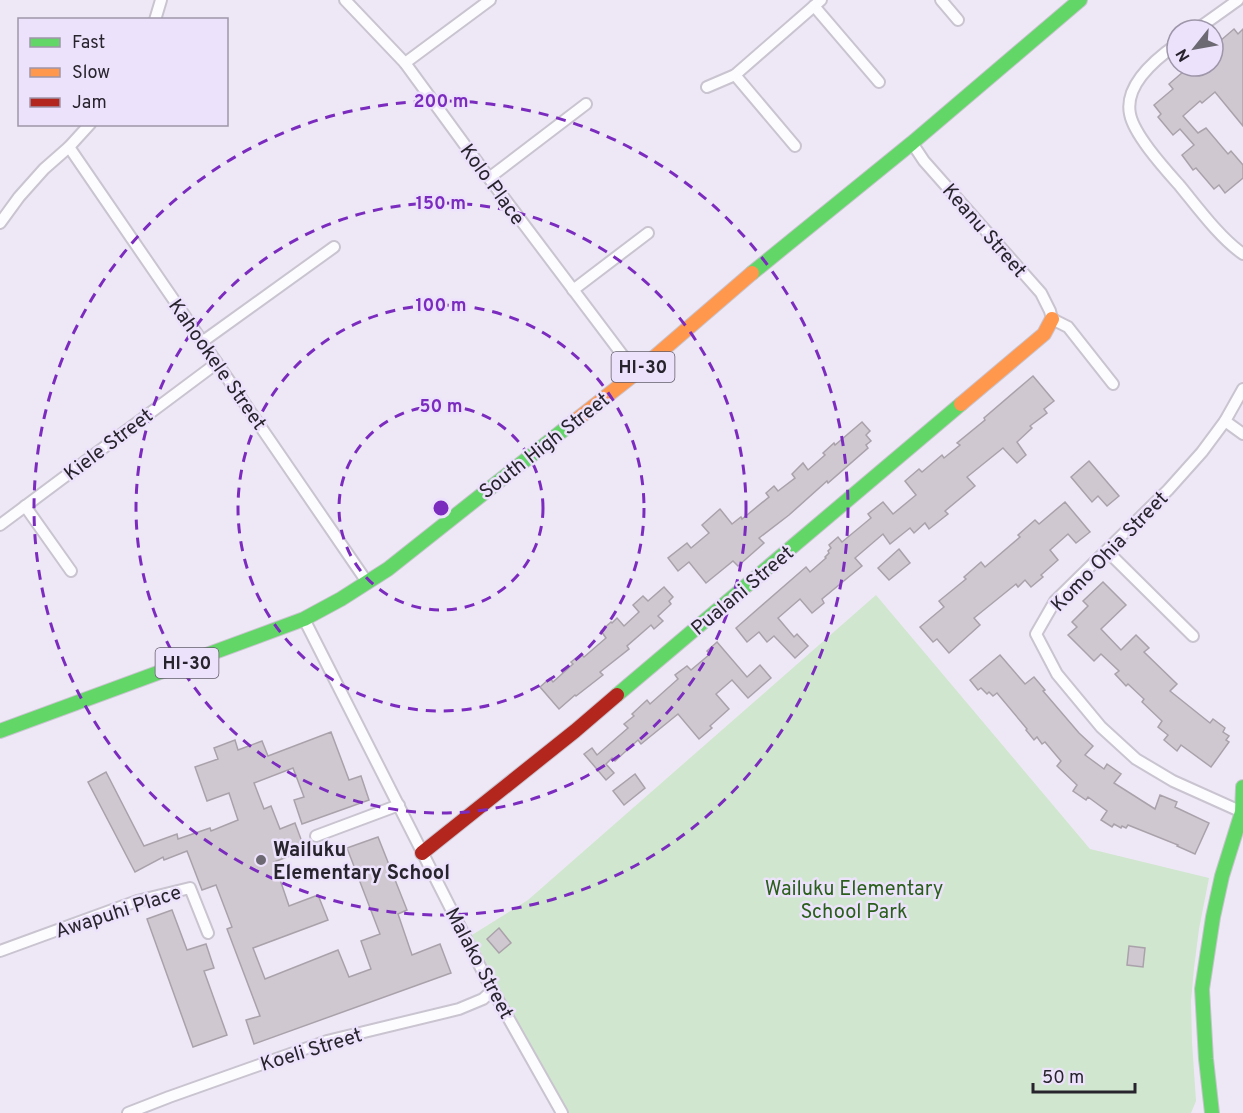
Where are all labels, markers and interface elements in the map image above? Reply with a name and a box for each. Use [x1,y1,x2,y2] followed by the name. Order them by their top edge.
[18,18,228,126] legend
[1165,18,1225,78] north arrow
[72,32,105,55] text: Fast
[1172,45,1195,65] text: N
[72,62,110,85] text: Slow
[413,91,469,114] text: 200 m
[72,92,107,115] text: Jam
[453,139,530,231] street label: Kolo Place
[935,179,1031,284] street label: Keanu Street
[416,193,466,216] text: 150 m
[161,295,271,436] street label: Kahookele Street
[415,295,467,318] text: 100 m
[612,352,674,382] road number: HI-30
[475,388,616,506] street label: South High Street
[419,396,463,419] text: 50 m
[60,404,159,488] street label: Kiele Street
[1046,486,1175,618] street label: Komo Ohia Street
[431,498,451,518] centre of rings
[687,541,800,642] street label: Pualani Street
[156,648,219,678] road number: HI-30
[273,838,450,887] place label: Wailuku Elementary School
[254,853,268,867] marker: Wailuku Elementary School
[765,877,943,926] park label: Wailuku Elementary School Park
[52,880,185,946] street label: Awapuhi Place
[438,904,519,1024] street label: Malako Street
[258,1023,366,1079] street label: Koeli Street
[1033,1056,1135,1094] scale bar
[1042,1067,1084,1090] text: 50 m

